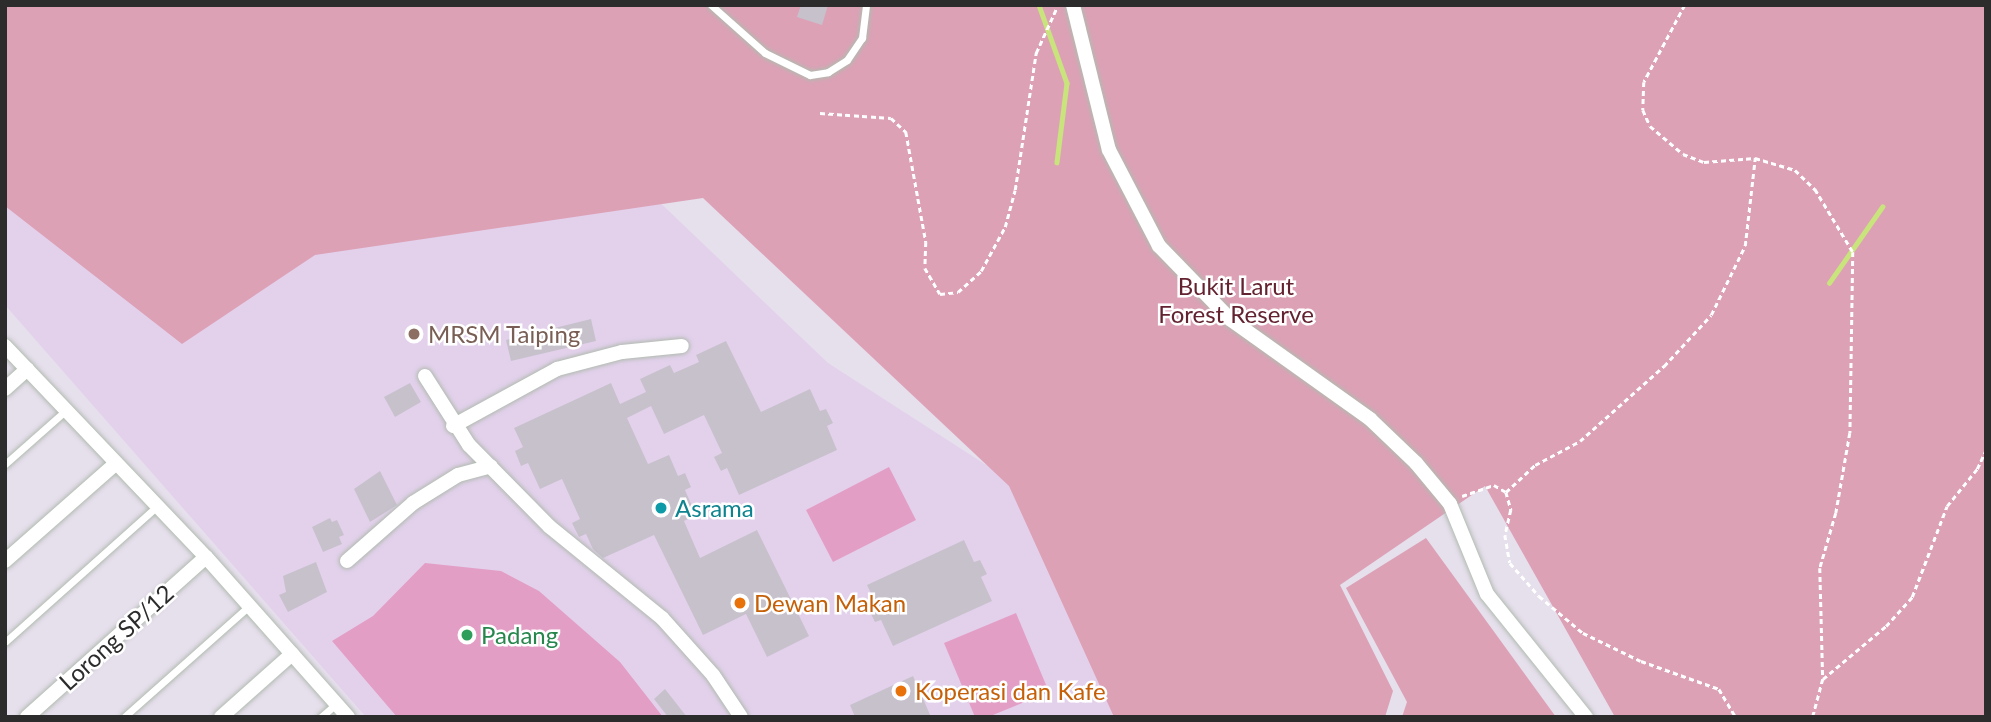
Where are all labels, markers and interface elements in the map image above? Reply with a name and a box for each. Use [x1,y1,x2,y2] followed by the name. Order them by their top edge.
[1158,272,1314,328] park label: Bukit Larut Forest Reserve
[428,320,581,348] place label: MRSM Taiping
[406,326,422,342] marker: MRSM Taiping
[675,494,754,522] place label: Asrama
[653,500,669,516] marker: Asrama
[53,578,179,696] street label: Lorong SP/12
[754,589,906,617] place label: Dewan Makan
[732,595,748,611] marker: Dewan Makan
[481,621,558,649] place label: Padang
[459,627,475,643] marker: Padang
[915,677,1106,705] place label: Koperasi dan Kafe
[893,683,909,699] marker: Koperasi dan Kafe

